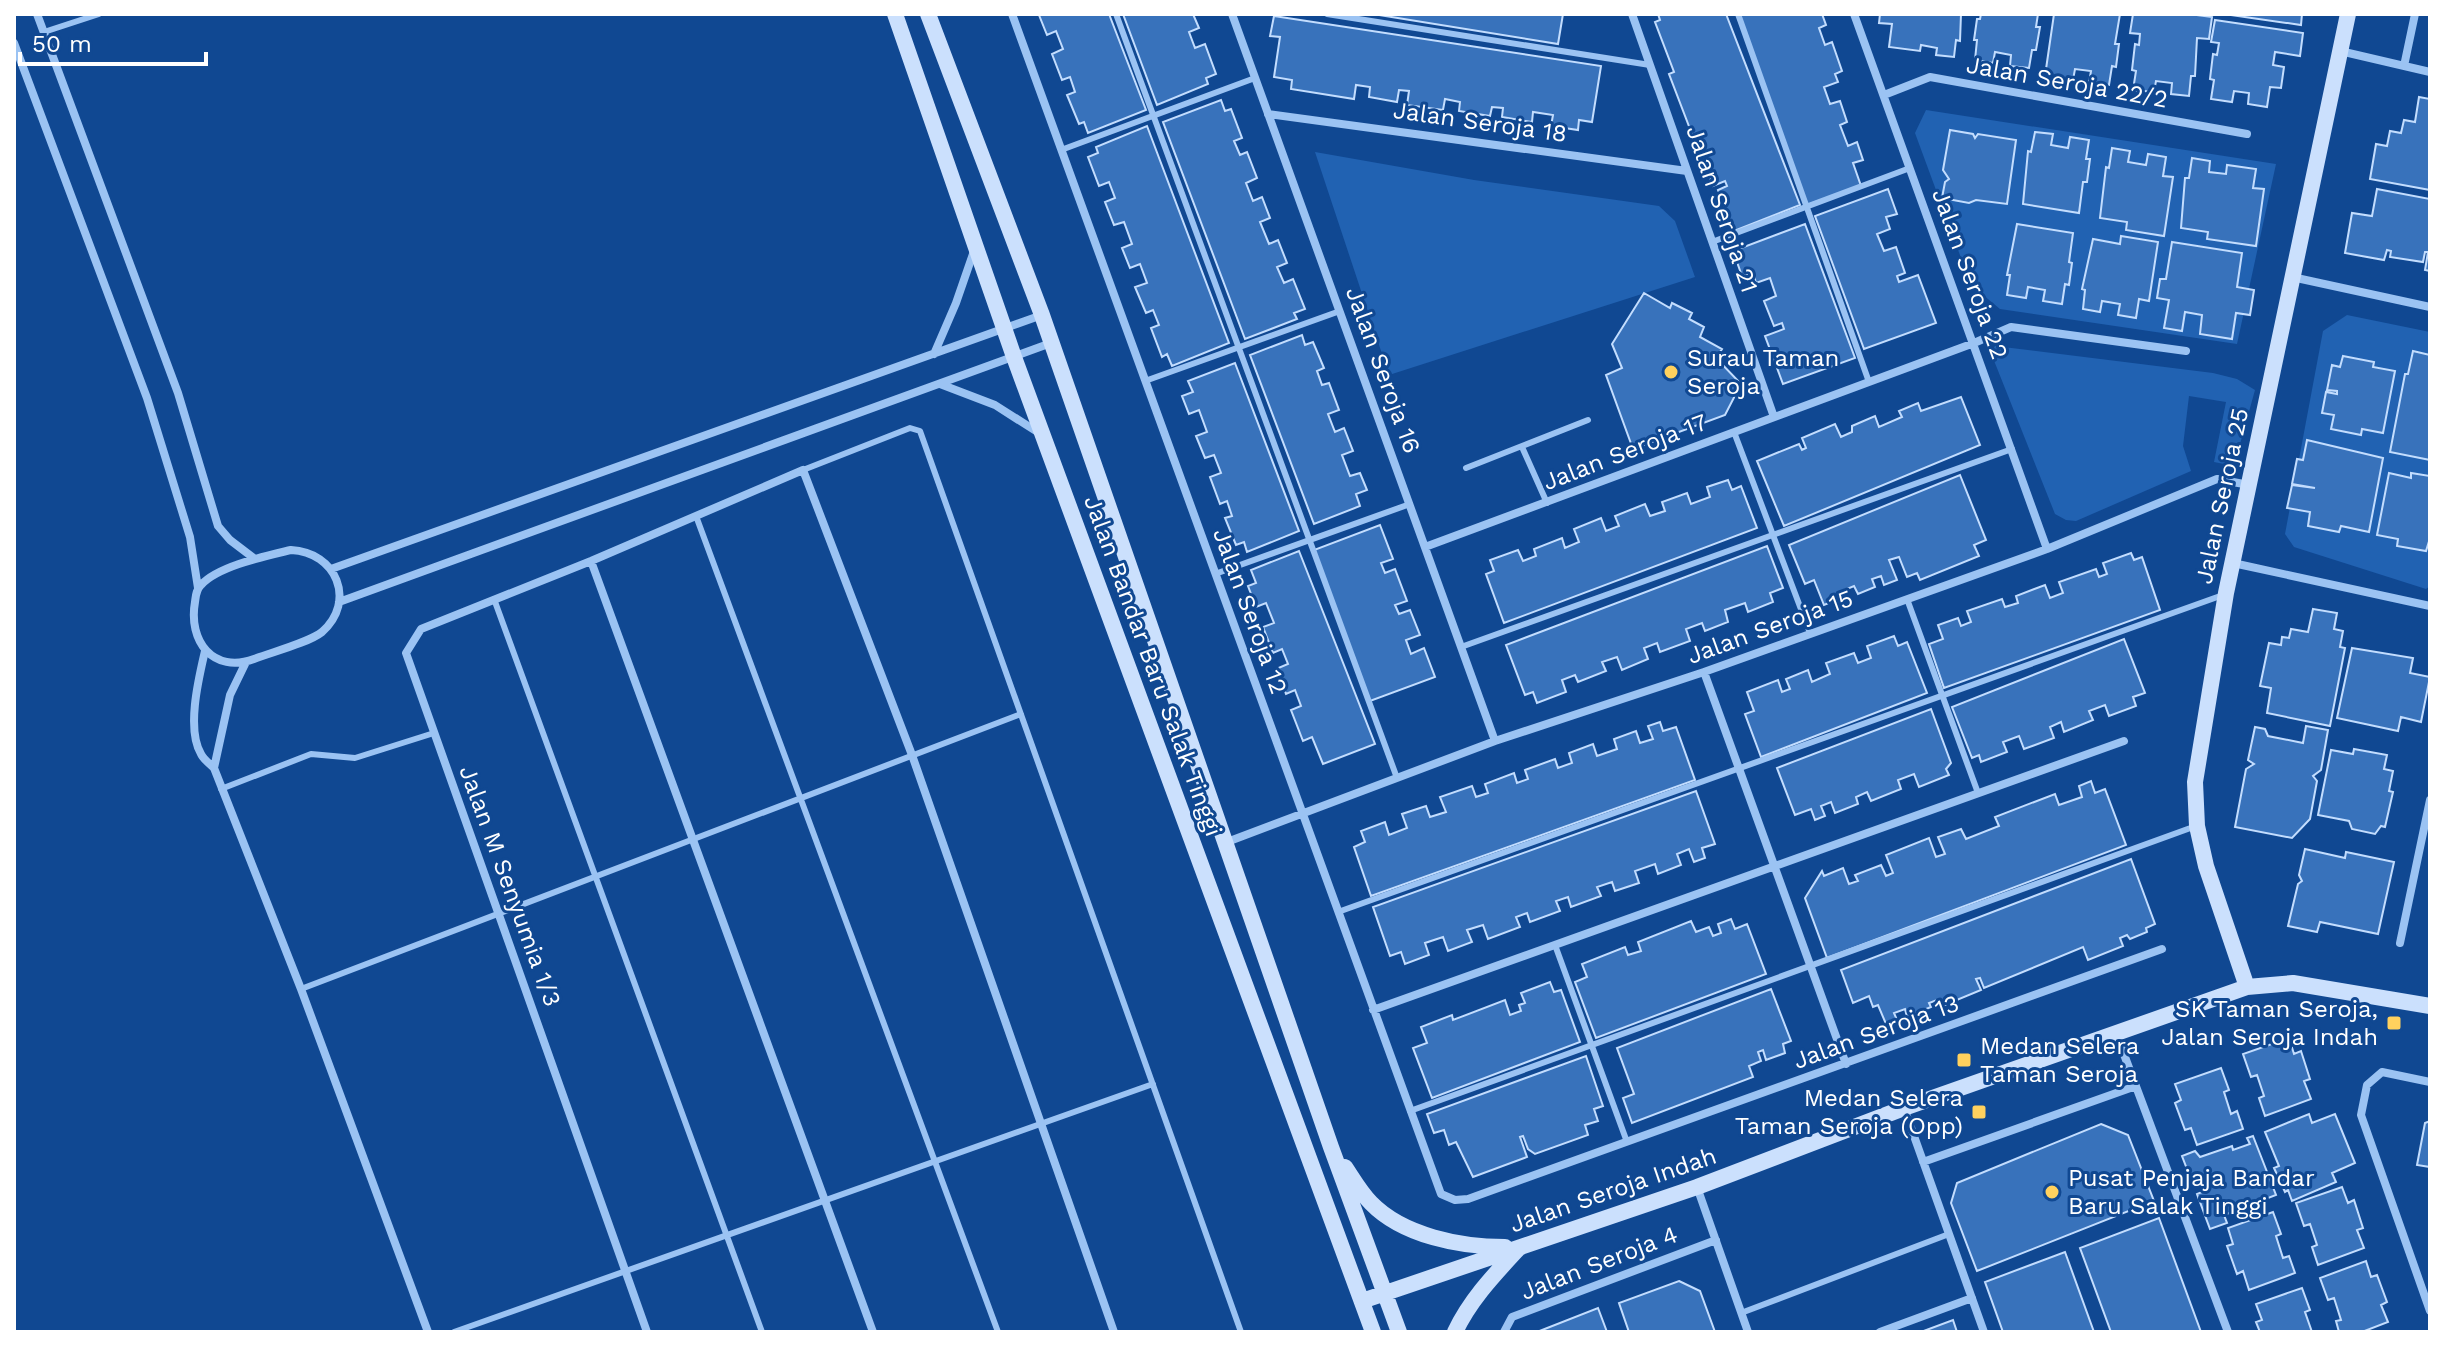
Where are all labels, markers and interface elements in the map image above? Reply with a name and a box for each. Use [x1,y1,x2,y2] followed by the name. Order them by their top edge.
[20,16,206,66] scale bar
[32,30,92,58] text: 50 m
[1964,51,2170,113] street label: Jalan Seroja 22/2
[1391,96,1569,148] street label: Jalan Seroja 18
[1680,122,1764,296] street label: Jalan Seroja 21
[1926,185,2014,363] street label: Jalan Seroja 22
[1340,283,1426,457] street label: Jalan Seroja 16
[1687,344,1839,400] place label: Surau Taman Seroja
[1662,363,1680,381] marker: Surau Taman Seroja
[2190,405,2254,587] street label: Jalan Seroja 25
[1539,408,1711,496] street label: Jalan Seroja 17
[1078,492,1228,840] street label: Jalan Bandar Baru Salak Tinggi
[1207,524,1293,698] street label: Jalan Seroja 12
[1683,584,1857,670] street label: Jalan Seroja 15
[453,762,567,1010] street label: Jalan M Senyumia 1/3
[1789,989,1963,1075] street label: Jalan Seroja 13
[2161,995,2378,1051] place label: SK Taman Seroja, Jalan Seroja Indah
[2385,1014,2403,1032] marker: SK Taman Seroja, Jalan Seroja Indah
[1980,1032,2139,1088] place label: Medan Selera Taman Seroja
[1955,1051,1973,1069] marker: Medan Selera Taman Seroja
[1735,1084,1963,1140] place label: Medan Selera Taman Seroja (Opp)
[1970,1103,1988,1121] marker: Medan Selera Taman Seroja (Opp)
[1506,1141,1720,1239] street label: Jalan Seroja Indah
[2068,1164,2315,1220] place label: Pusat Penjaja Bandar Baru Salak Tinggi
[2043,1183,2061,1201] marker: Pusat Penjaja Bandar Baru Salak Tinggi
[1516,1220,1682,1306] street label: Jalan Seroja 4

